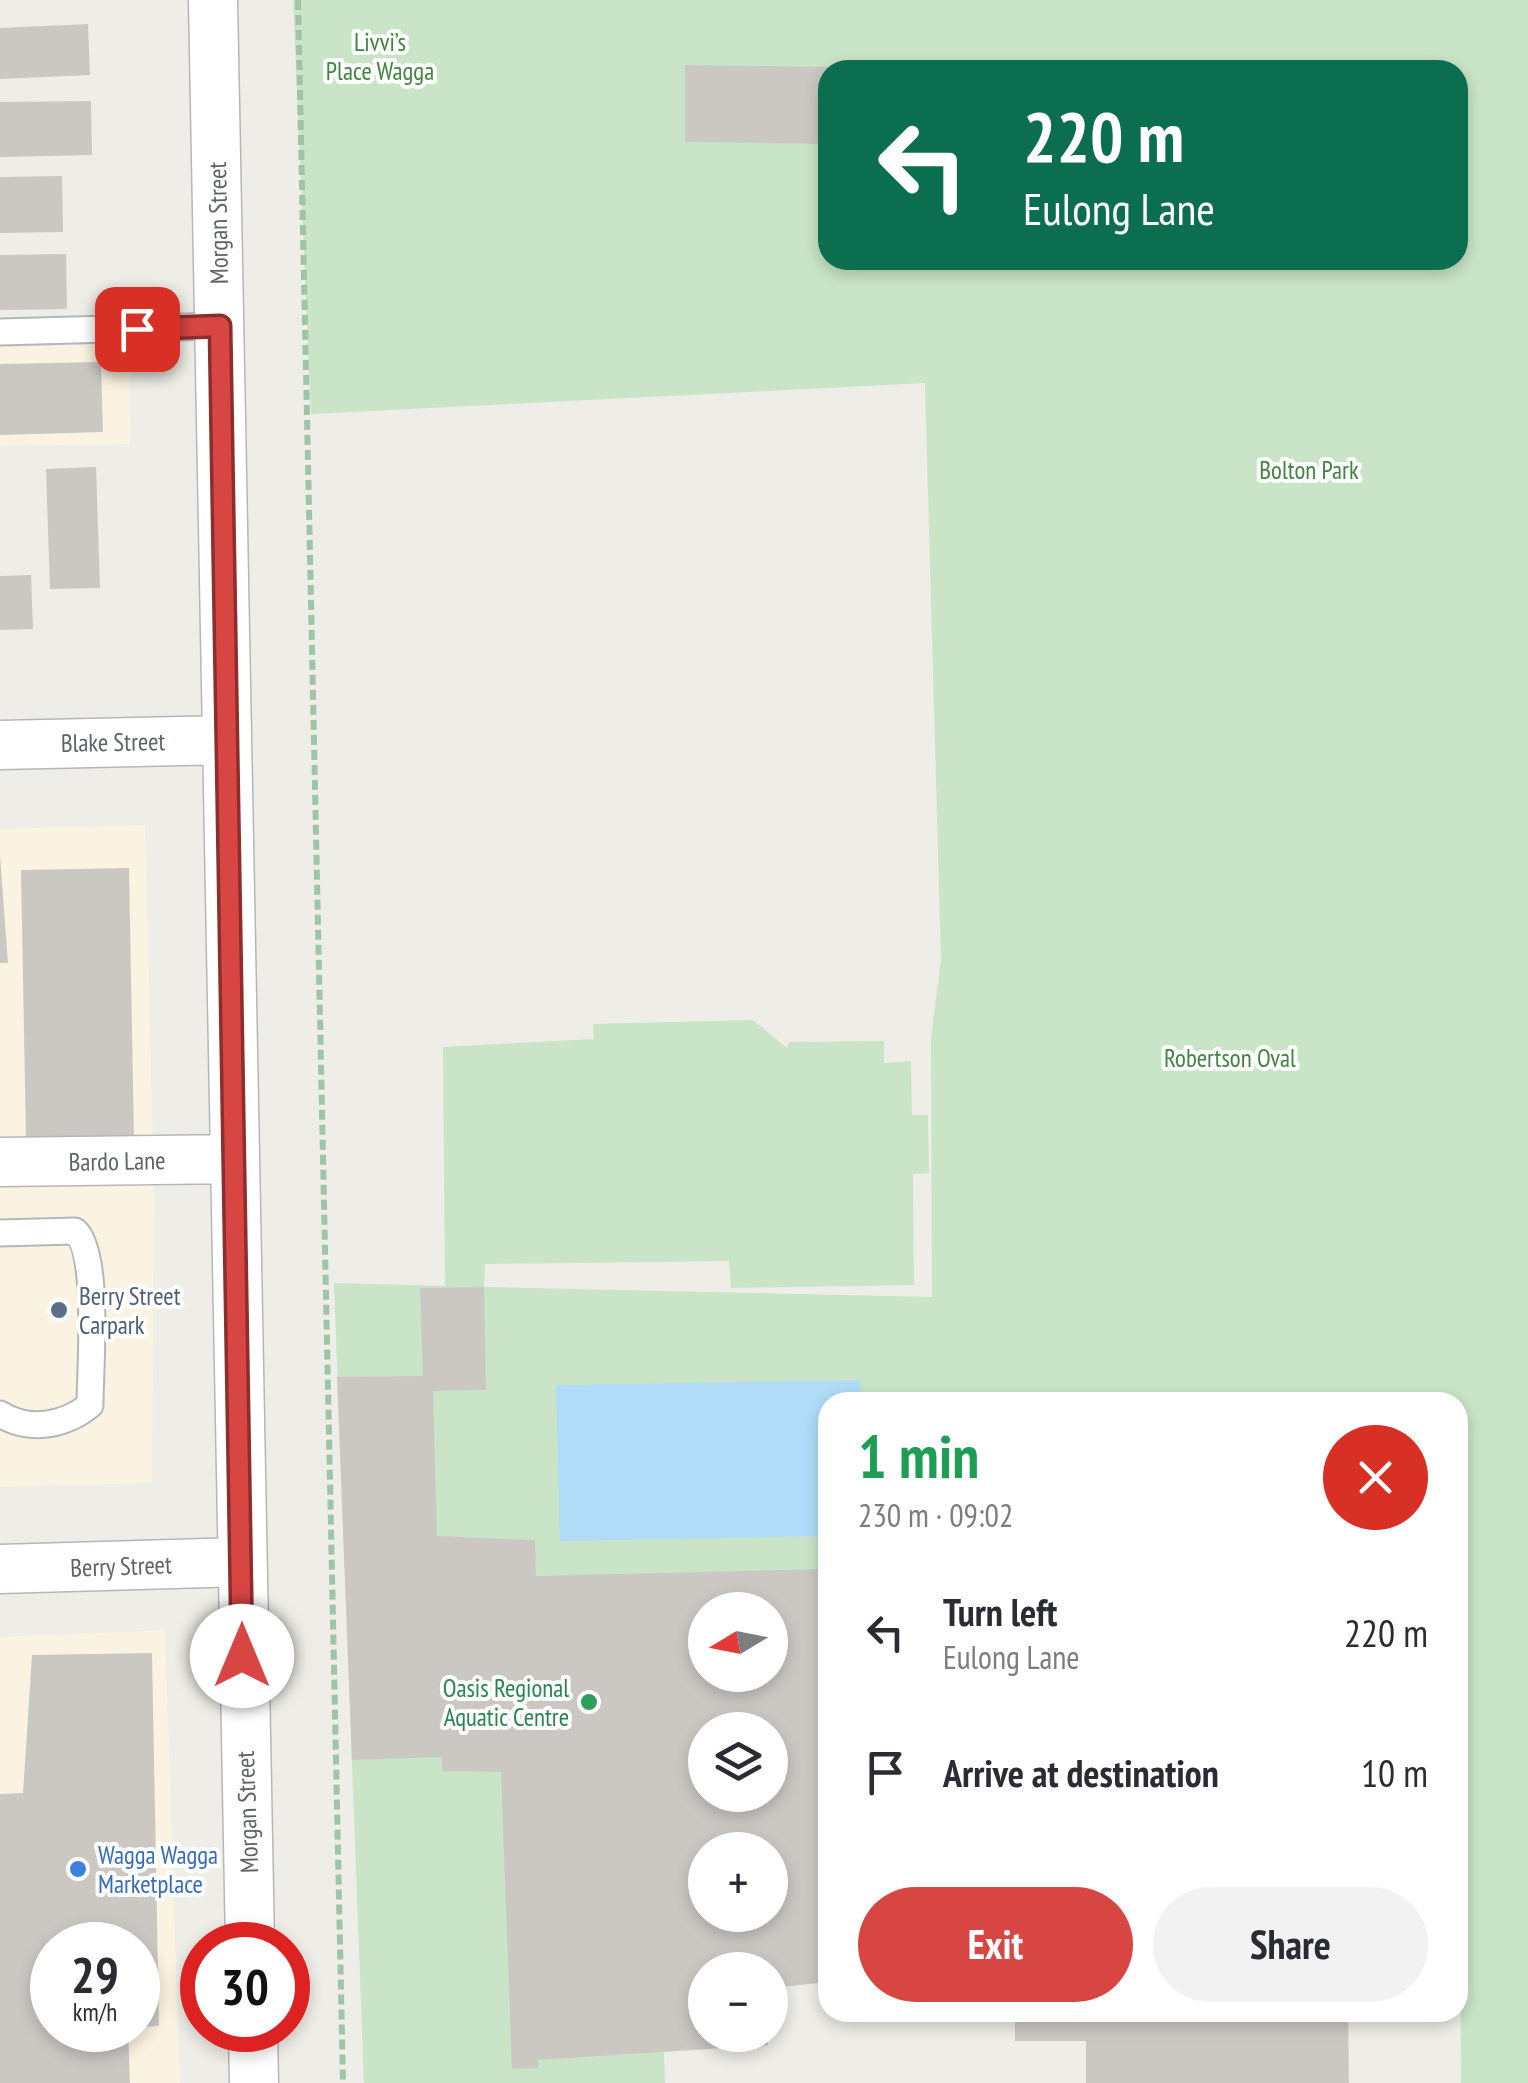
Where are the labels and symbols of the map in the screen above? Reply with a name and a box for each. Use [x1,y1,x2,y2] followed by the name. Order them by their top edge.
[326,26,434,87] park label: Livvi’s Place Wagga
[201,161,235,284] street label: Morgan Street
[95,287,180,372] pin
[1259,454,1359,486] park label: Bolton Park
[61,725,166,759] street label: Blake Street
[1164,1042,1296,1074] park label: Robertson Oval
[68,1144,166,1178] street label: Bardo Lane
[79,1280,181,1341] place label: Berry Street Carpark
[48,1299,70,1321] marker: Berry Street Carpark
[70,1548,172,1584] street label: Berry Street
[688,1592,788,1692] north arrow
[190,1604,294,1708] position arrow
[443,1672,569,1733] place label: Oasis Regional Aquatic Centre
[578,1691,600,1713] marker: Oasis Regional Aquatic Centre
[229,1750,265,1874] street label: Morgan Street
[98,1839,218,1900] place label: Wagga Wagga Marketplace
[67,1858,89,1880] marker: Wagga Wagga Marketplace
[180,1922,310,2052] speed limit sign: 30

